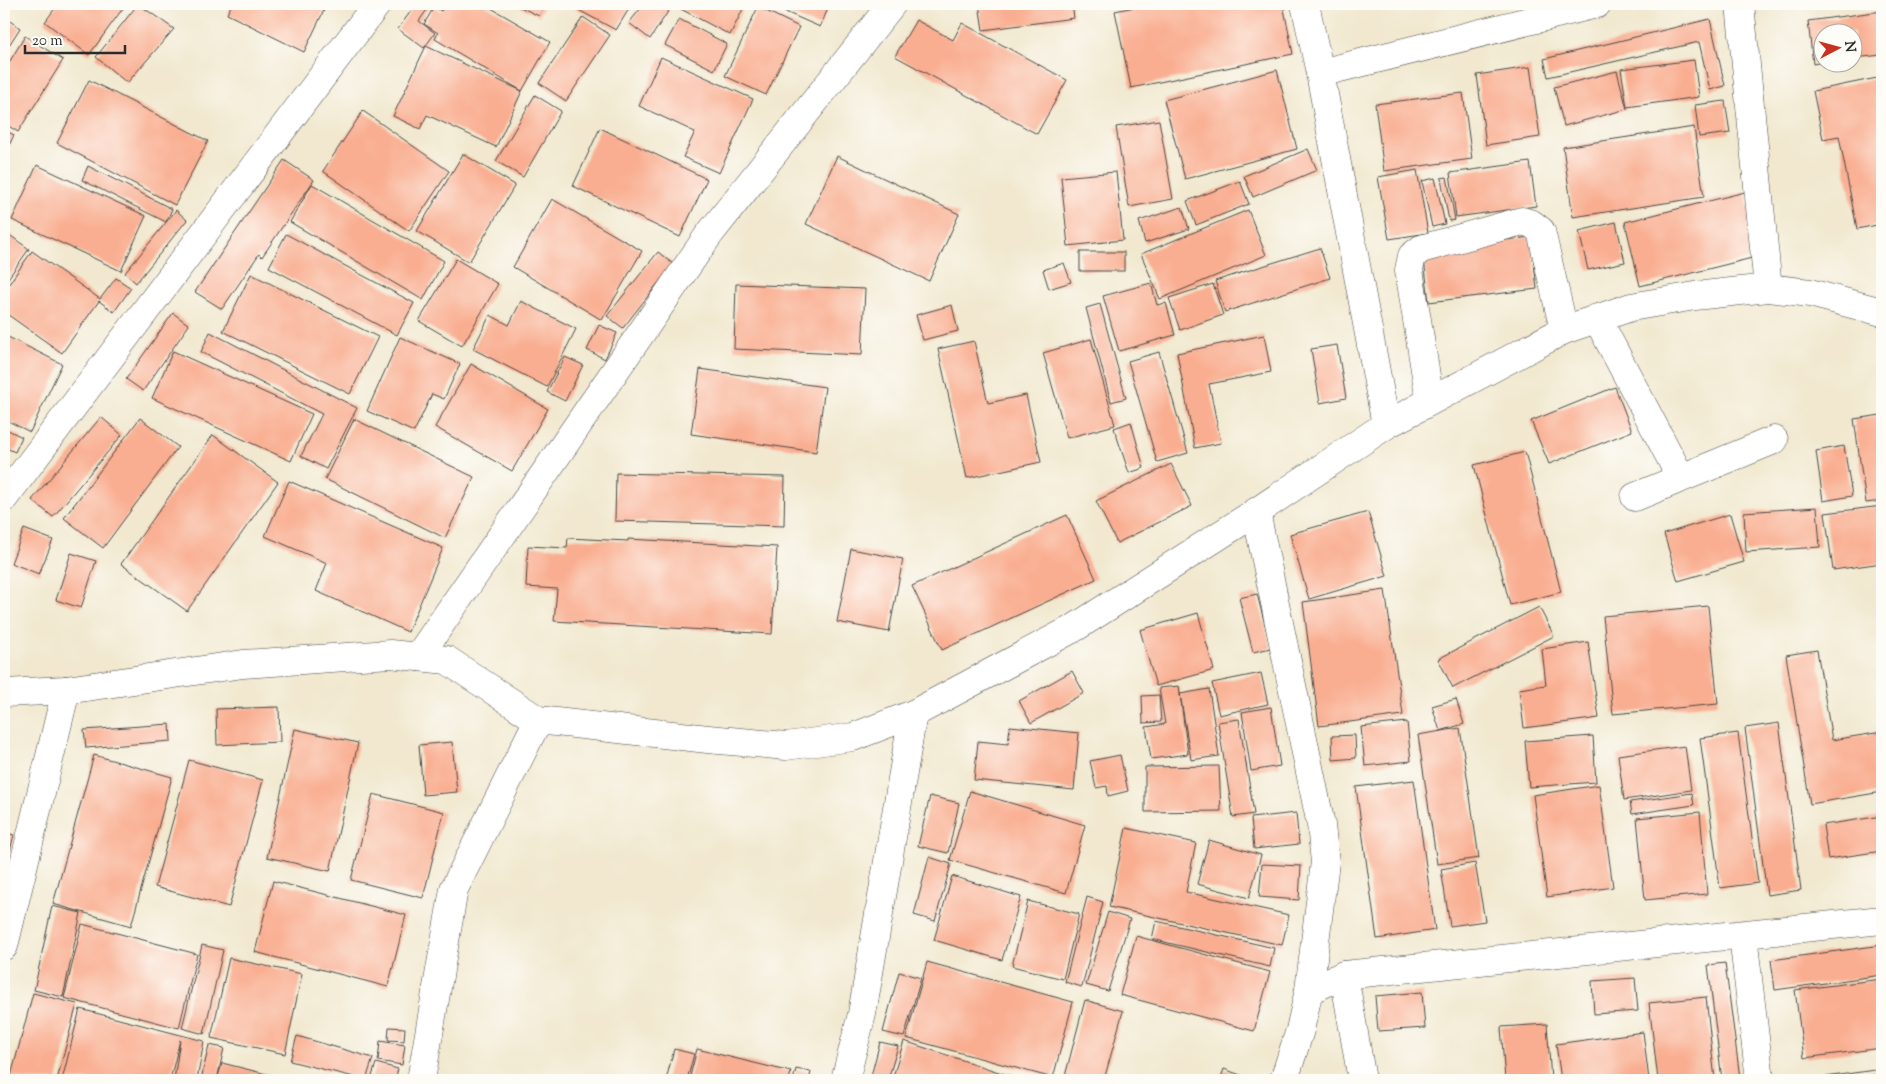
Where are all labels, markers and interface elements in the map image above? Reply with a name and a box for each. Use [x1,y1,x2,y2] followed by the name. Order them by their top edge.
[25,22,125,54] scale bar
[1814,22,1864,72] north arrow
[32,31,63,52] text: 20 m
[1838,40,1859,53] text: N

